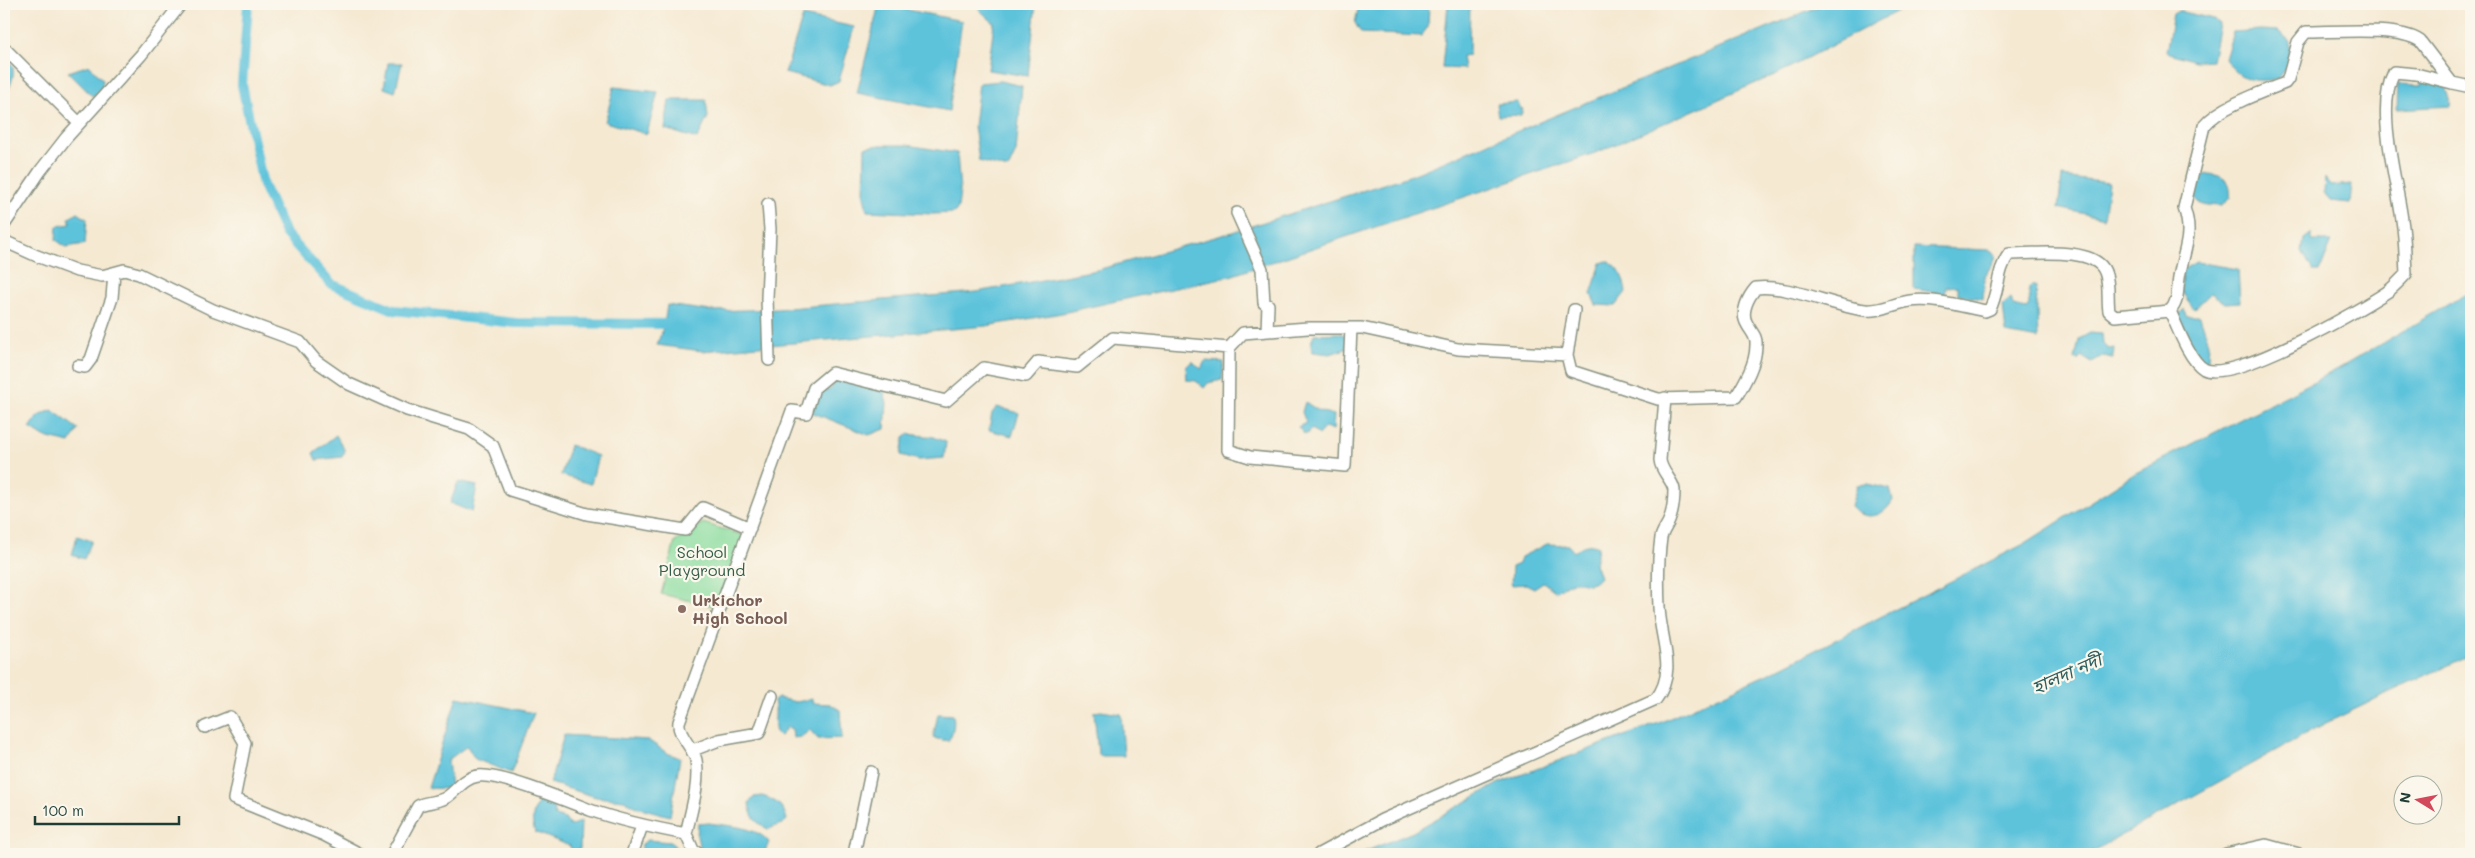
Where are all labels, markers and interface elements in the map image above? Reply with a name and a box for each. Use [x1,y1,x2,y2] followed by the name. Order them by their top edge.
[659,541,745,580] park label: School Playground
[692,589,788,628] place label: Urkichor High School
[676,603,688,615] marker: Urkichor High School
[2028,646,2108,699] water label: হালদা নদী
[2392,776,2442,826] north arrow
[2394,791,2415,805] text: N
[35,793,179,825] scale bar
[42,800,84,820] text: 100 m

